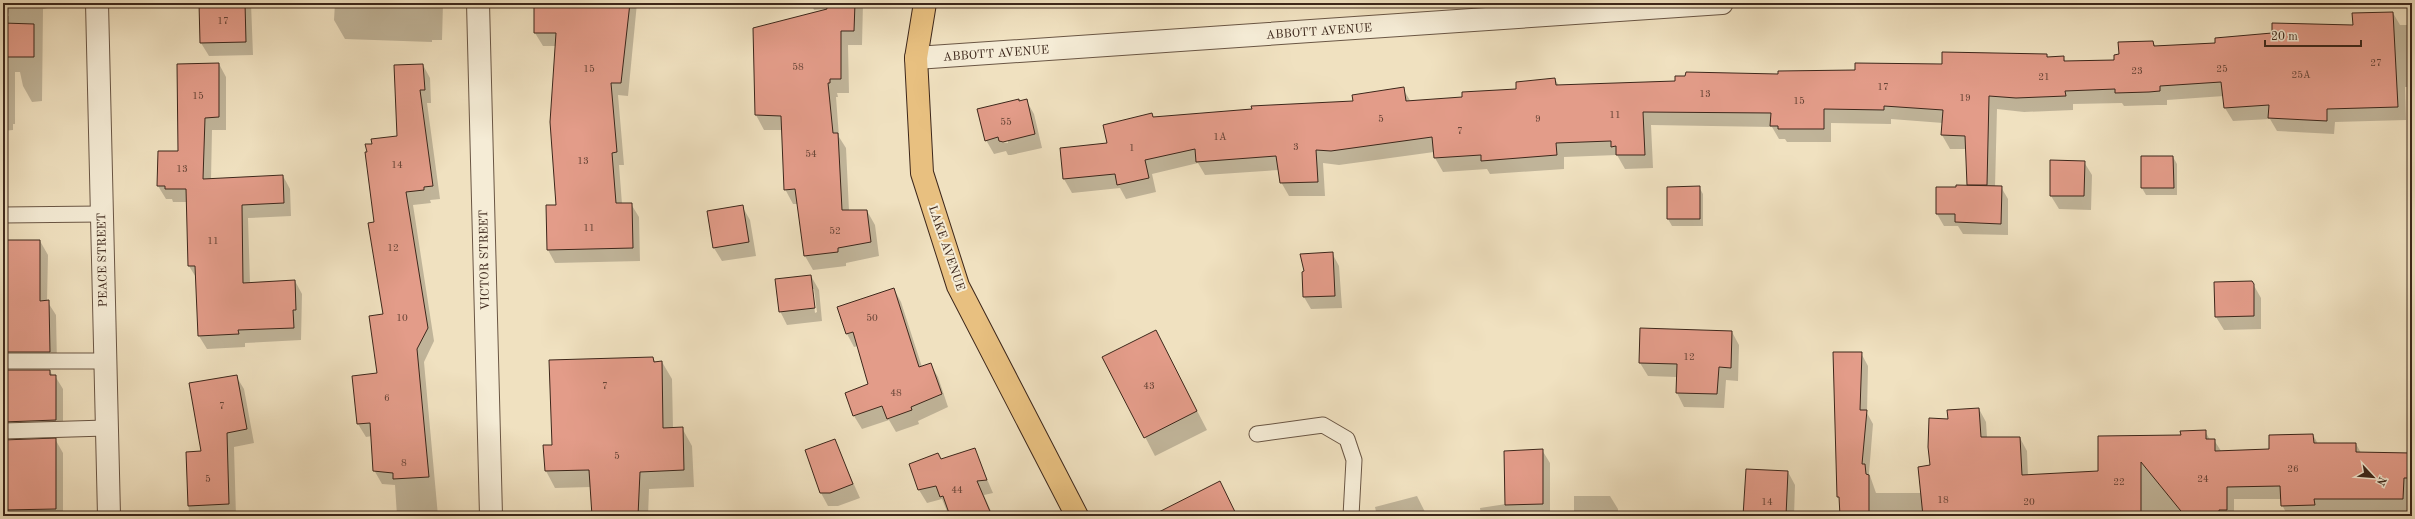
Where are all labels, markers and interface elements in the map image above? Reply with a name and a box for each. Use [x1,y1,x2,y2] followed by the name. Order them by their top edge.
[217,16,229,26] house number: 17
[1266,22,1372,42] street label: ABBOTT AVENUE
[2265,22,2361,48] scale bar
[2271,31,2298,43] text: 20 m
[943,44,1049,64] street label: ABBOTT AVENUE
[2370,58,2382,68] house number: 27
[792,62,804,72] house number: 58
[583,64,595,74] house number: 15
[2216,64,2228,74] house number: 25
[2131,66,2143,76] house number: 23
[2291,70,2311,80] house number: 25A
[2038,72,2050,82] house number: 21
[1877,82,1889,92] house number: 17
[1699,89,1711,99] house number: 13
[192,91,204,101] house number: 15
[1959,93,1971,103] house number: 19
[1793,96,1805,106] house number: 15
[1609,110,1621,120] house number: 11
[1378,114,1384,124] house number: 5
[1535,114,1541,124] house number: 9
[1000,117,1012,127] house number: 55
[1457,126,1463,136] house number: 7
[1213,132,1227,142] house number: 1A
[1293,142,1299,152] house number: 3
[1129,143,1135,153] house number: 1
[805,149,817,159] house number: 54
[577,156,589,166] house number: 13
[391,160,403,170] house number: 14
[176,164,188,174] house number: 13
[926,204,966,293] street label: LAKE AVENUE
[478,210,492,310] street label: VICTOR STREET
[96,213,110,307] street label: PEACE STREET
[583,223,595,233] house number: 11
[829,226,841,236] house number: 52
[207,236,219,246] house number: 11
[387,243,399,253] house number: 12
[396,313,408,323] house number: 10
[866,313,878,323] house number: 50
[1683,352,1695,362] house number: 12
[602,381,608,391] house number: 7
[1143,381,1155,391] house number: 43
[890,388,902,398] house number: 48
[384,393,390,403] house number: 6
[219,401,225,411] house number: 7
[614,451,620,461] house number: 5
[2353,457,2393,497] north arrow
[401,458,407,468] house number: 8
[2287,464,2299,474] house number: 26
[205,474,211,484] house number: 5
[2197,474,2209,484] house number: 24
[2374,475,2387,487] text: N
[2113,477,2125,487] house number: 22
[951,485,963,495] house number: 44
[1937,495,1949,505] house number: 18
[1761,497,1773,507] house number: 14
[2023,497,2035,507] house number: 20

